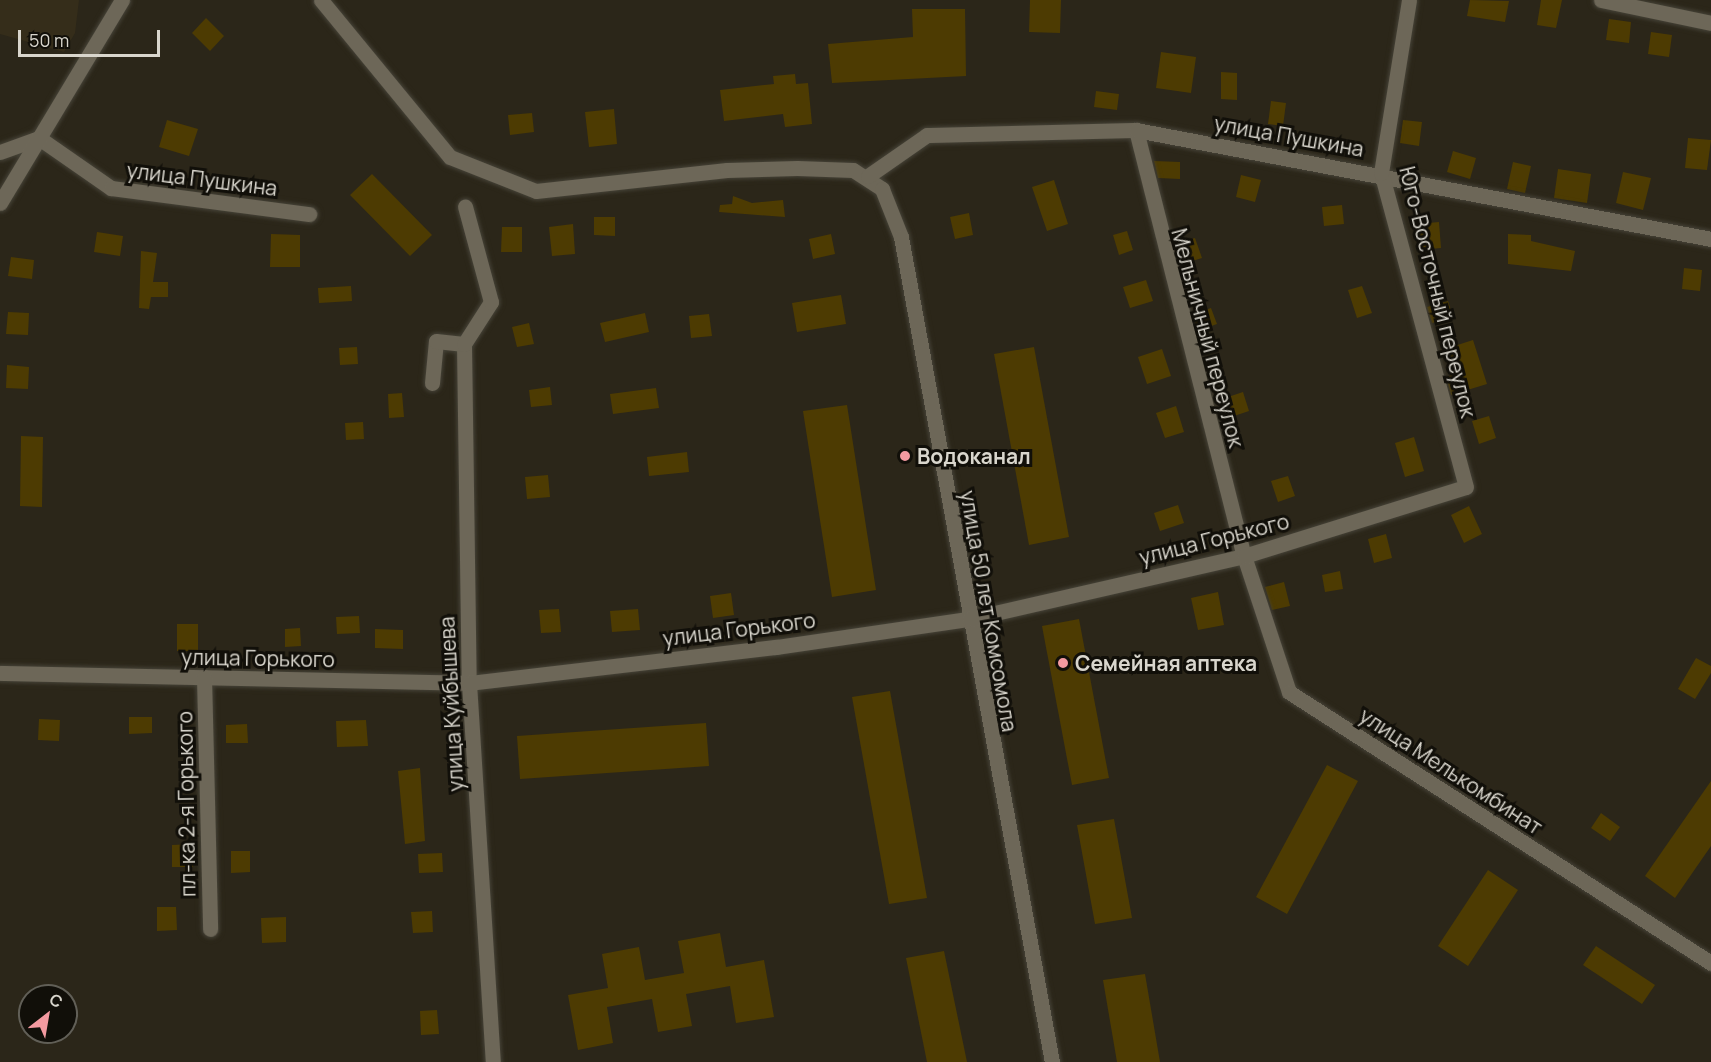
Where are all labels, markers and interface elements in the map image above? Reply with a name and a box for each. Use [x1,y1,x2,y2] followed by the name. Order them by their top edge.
[21,18,164,56] scale bar
[29,28,69,52] text: 50 m
[1212,110,1366,162] street label: улица Пушкина
[125,157,279,201] street label: улица Пушкина
[1395,164,1481,420] street label: Юго-Восточный переулок
[1167,226,1249,450] street label: Мельничный переулок
[917,443,1031,469] place label: Водоканал
[898,449,912,463] marker: Водоканал
[955,488,1023,734] street label: улица 50 лет Комсомола
[1136,508,1292,570] street label: улица Горького
[661,607,817,651] street label: улица Горького
[434,616,468,792] street label: улица Куйбышева
[181,644,335,672] street label: улица Горького
[1075,650,1257,676] place label: Семейная аптека
[1056,656,1070,670] marker: Семейная аптека
[1355,702,1547,840] street label: улица Мелькомбинат
[172,711,200,897] street label: пл-ка 2-я Горького
[18,984,78,1044] north arrow
[45,988,67,1013] text: С

